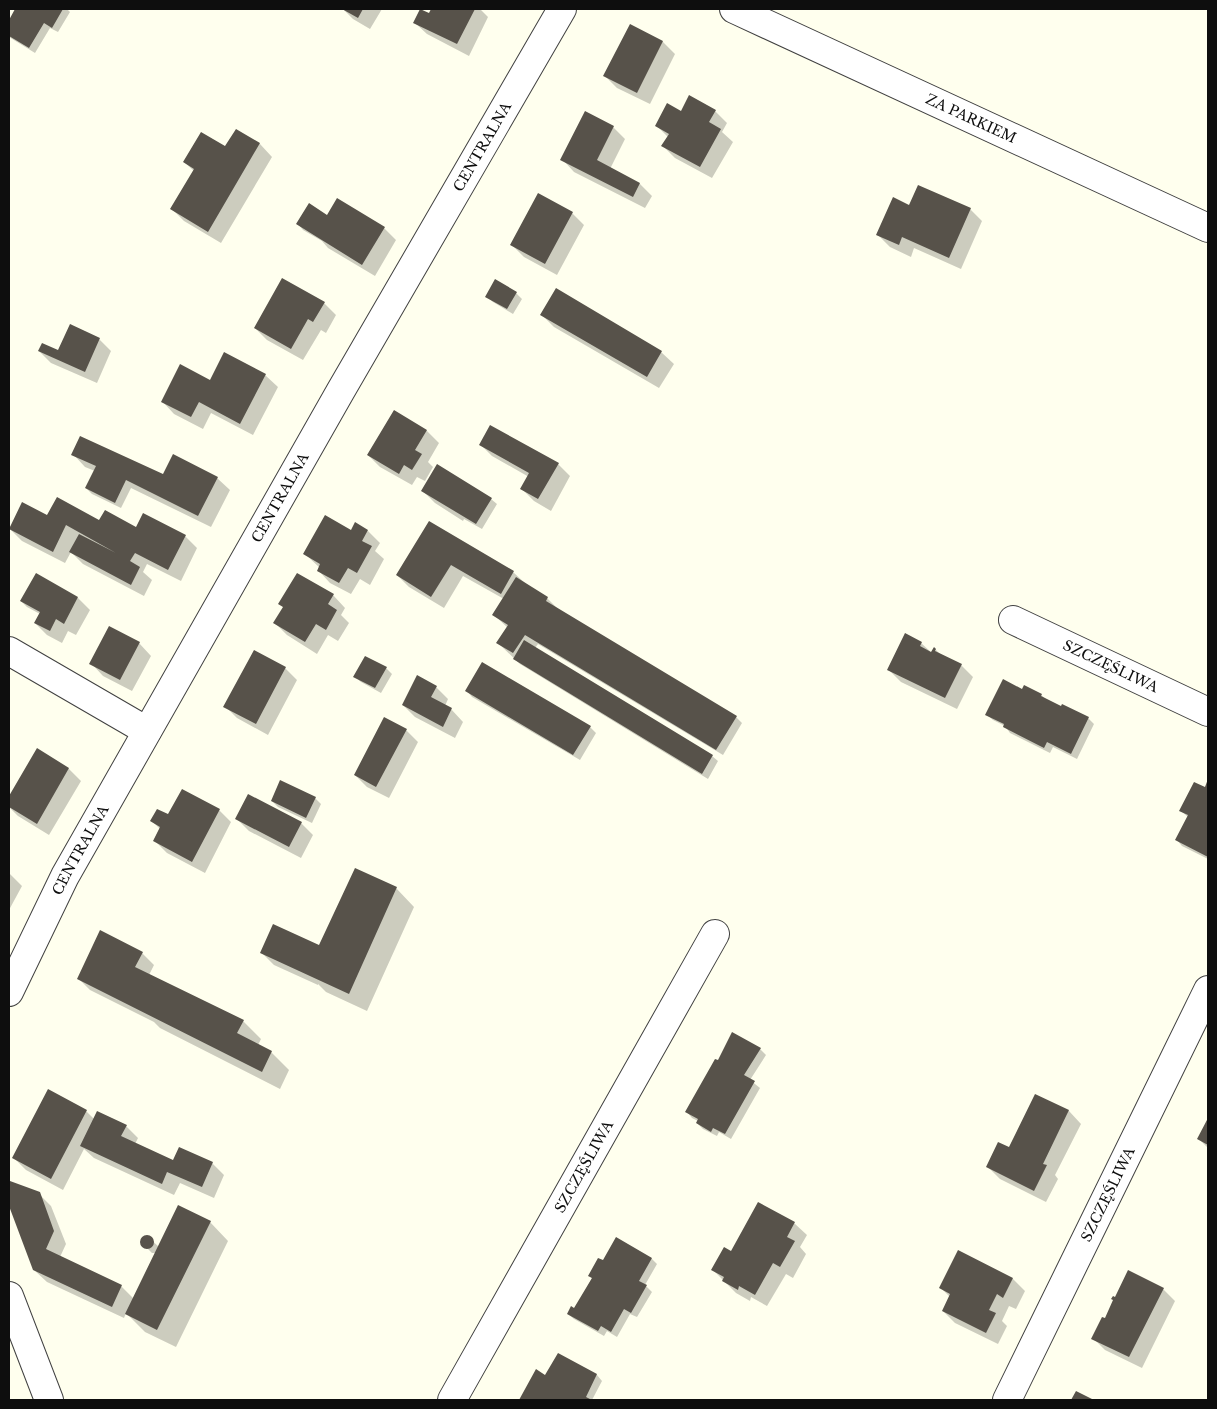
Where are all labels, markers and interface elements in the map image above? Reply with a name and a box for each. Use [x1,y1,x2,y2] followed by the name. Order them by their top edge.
[923,90,1019,147] street label: ZA PARKIEM
[449,99,515,195] street label: CENTRALNA
[247,449,313,546] street label: CENTRALNA
[1060,636,1161,696] street label: SZCZĘŚLIWA
[48,801,113,898] street label: CENTRALNA
[550,1117,617,1216] street label: SZCZĘŚLIWA
[1077,1144,1139,1245] street label: SZCZĘŚLIWA

